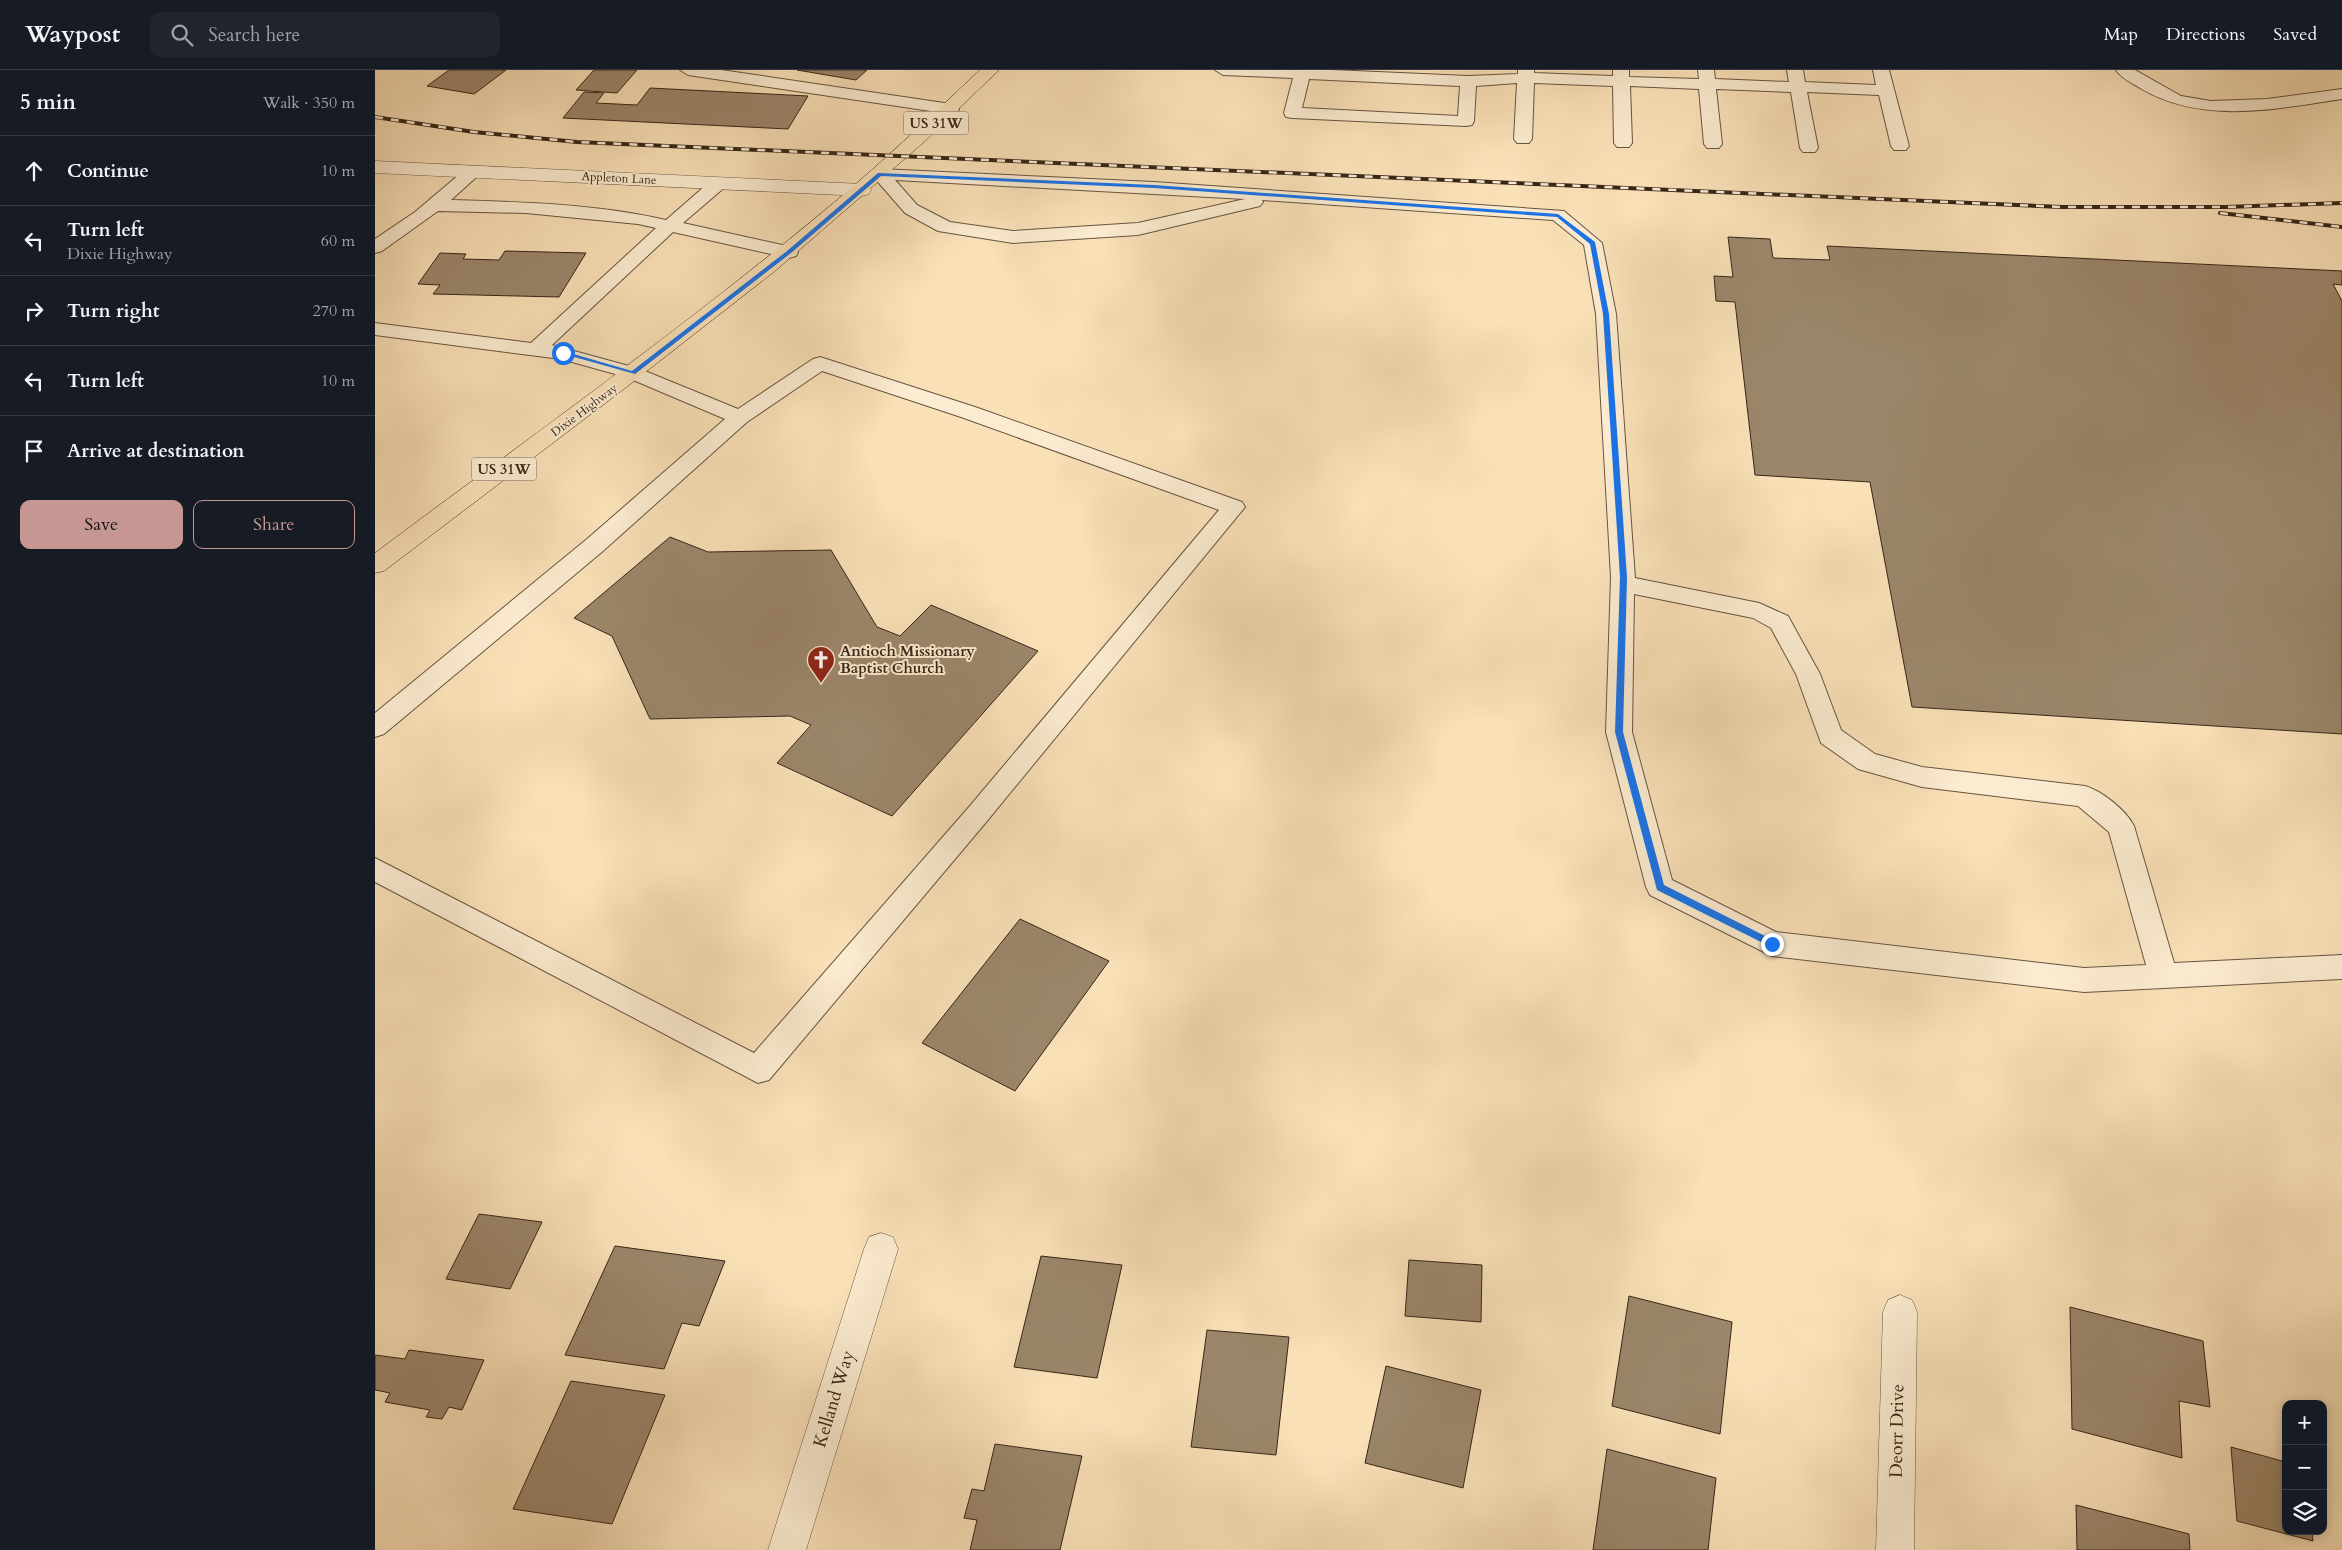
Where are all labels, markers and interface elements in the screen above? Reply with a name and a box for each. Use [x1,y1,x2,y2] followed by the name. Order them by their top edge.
[150,12,500,57] search box
[25,18,120,51] text: Waypost
[168,21,196,49] icon: search
[208,22,300,48] text: Search here
[2104,22,2138,47] text: Map
[2166,22,2245,47] text: Directions
[2273,22,2317,47] text: Saved
[20,88,76,117] text: 5 min
[263,92,355,114] text: Walk · 350 m
[903,112,969,134] road number: US 31W
[20,157,48,185] icon: ahead
[67,158,149,184] text: Continue
[321,160,355,182] text: 10 m
[581,168,657,188] street label: Appleton Lane
[67,217,144,243] text: Turn left
[20,227,48,255] icon: left
[321,230,355,252] text: 60 m
[67,243,172,265] text: Dixie Highway
[20,297,48,325] icon: right
[67,298,159,324] text: Turn right
[313,300,355,322] text: 270 m
[552,342,575,365] route start
[20,367,48,395] icon: left
[67,368,144,394] text: Turn left
[321,370,355,392] text: 10 m
[548,379,621,440] street label: Dixie Highway
[20,437,48,465] icon: arrive
[67,438,244,464] text: Arrive at destination
[471,458,537,480] road number: US 31W
[20,500,183,549] button: Save
[193,500,355,549] button: Share
[840,641,975,678] place label: Antioch Missionary Baptist Church
[806,645,836,684] church icon: Antioch Missionary Baptist Church
[1761,933,1784,956] route end
[807,1347,861,1451] street label: Kelland Way
[1884,1384,1910,1478] street label: Deorr Drive
[2282,1400,2327,1535] map controls
[2282,1400,2327,1445] button: +
[2282,1445,2327,1490] button: −
[2282,1490,2327,1535] button: layers

